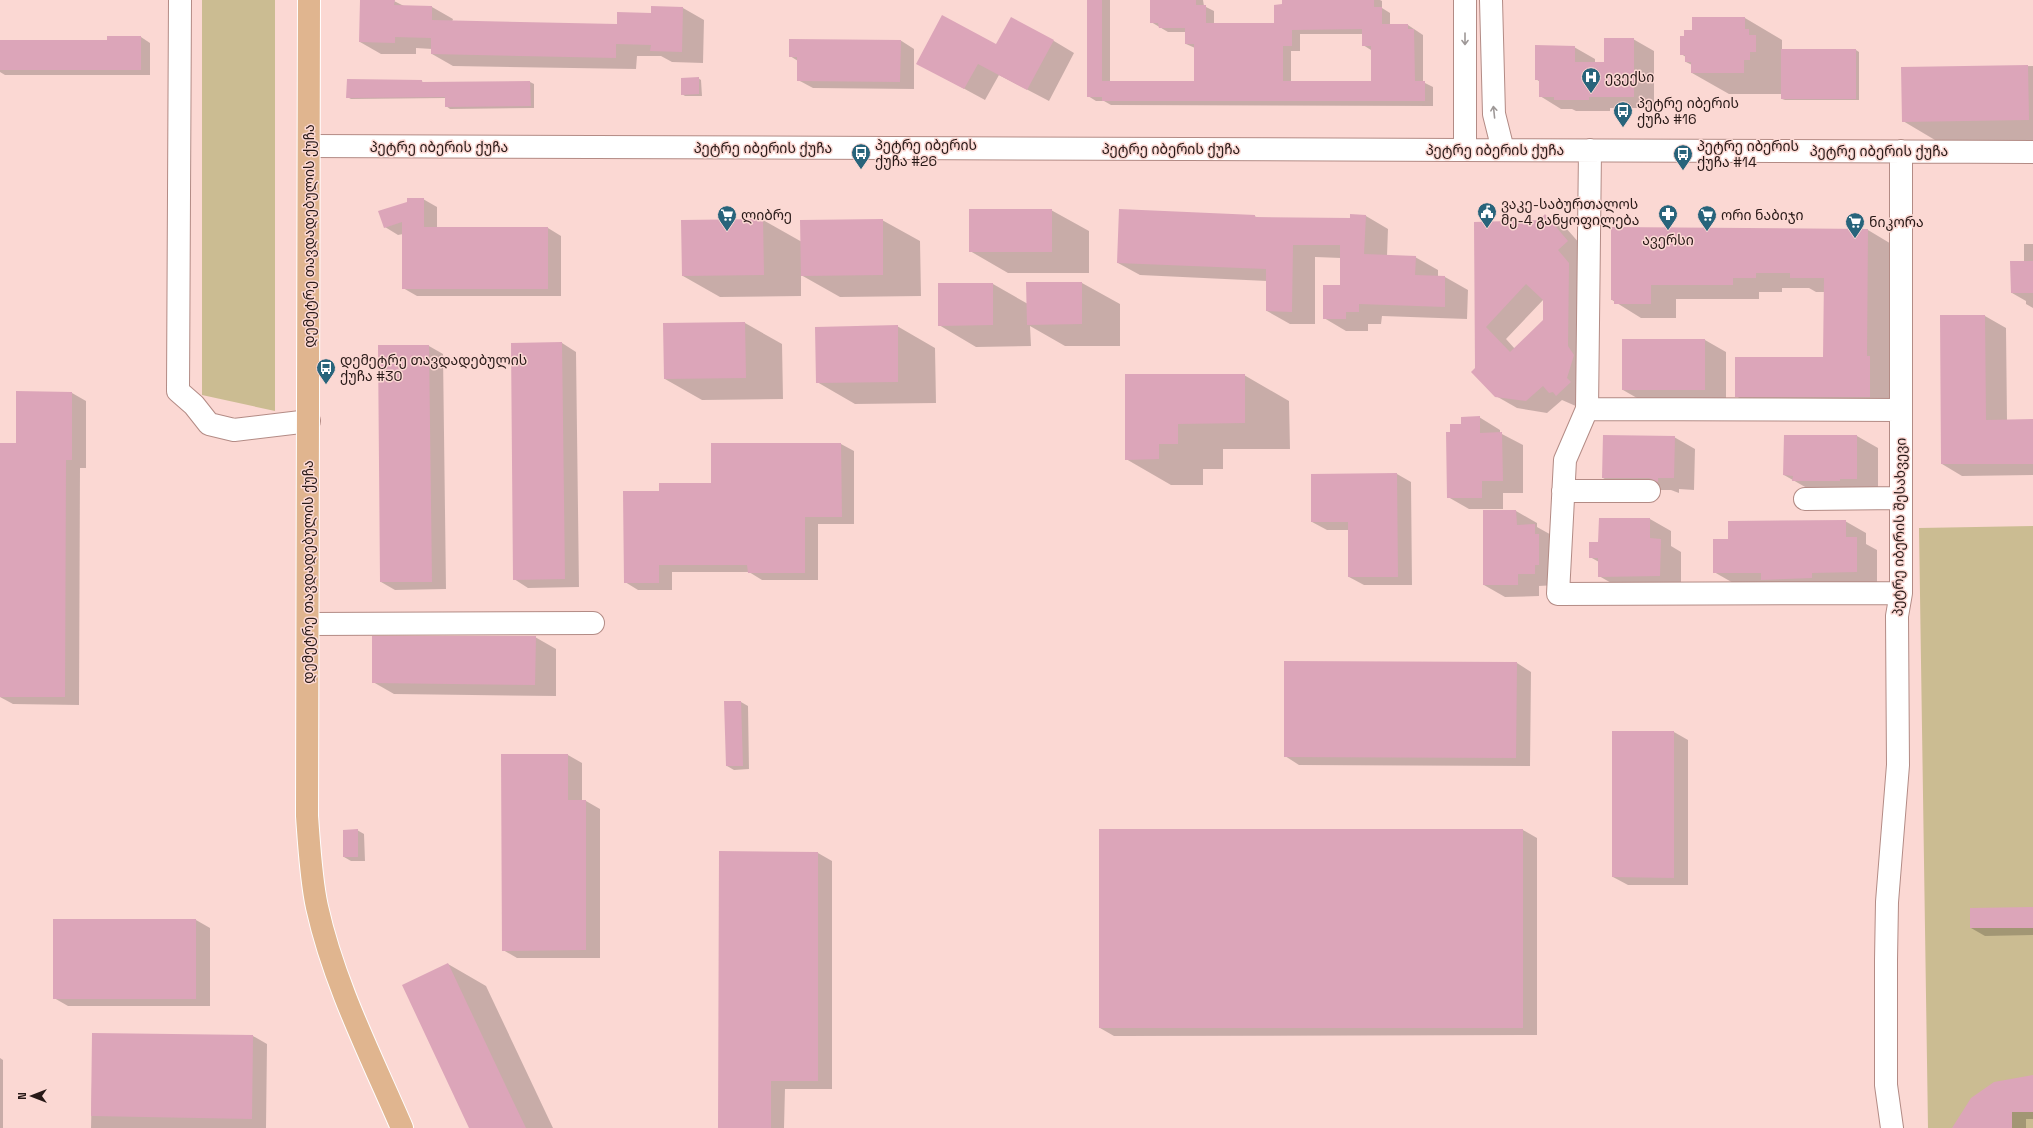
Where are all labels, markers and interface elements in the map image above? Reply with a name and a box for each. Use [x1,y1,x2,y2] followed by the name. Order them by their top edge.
[1461,32,1469,45] one-way arrow
[1580,66,1602,94] hospital icon: ევექსი
[1605,68,1654,86] place label: ევექსი
[1637,94,1739,128] place label: პეტრე იბერის ქუჩა #16
[1612,100,1634,128] bus stop icon: პეტრე იბერის ქუჩა #16
[1491,106,1498,119] one-way arrow
[300,124,318,348] street label: დემეტრე თავდადებულის ქუჩა
[875,136,977,170] place label: პეტრე იბერის ქუჩა #26
[1697,137,1799,171] place label: პეტრე იბერის ქუჩა #14
[370,138,508,156] street label: პეტრე იბერის ქუჩა
[694,139,832,157] street label: პეტრე იბერის ქუჩა
[1102,140,1240,158] street label: პეტრე იბერის ქუჩა
[1426,141,1564,159] street label: პეტრე იბერის ქუჩა
[850,142,872,170] bus stop icon: პეტრე იბერის ქუჩა #26
[1810,142,1948,160] street label: პეტრე იბერის ქუჩა
[1672,143,1694,171] bus stop icon: პეტრე იბერის ქუჩა #14
[1501,195,1640,229] place label: ვაკე-საბურთალოს მე-4 განყოფილება
[1476,201,1498,229] public building icon: ვაკე-საბურთალოს მე-4 განყოფილება
[1657,203,1679,231] pharmacy icon: ავერსი
[716,204,738,232] supermarket icon: ლიბრე
[1696,204,1718,232] supermarket icon: ორი ნაბიჯი
[741,206,792,224] place label: ლიბრე
[1721,206,1804,224] place label: ორი ნაბიჯი
[1844,211,1866,239] supermarket icon: ნიკორა
[1869,213,1924,231] place label: ნიკორა
[1642,231,1694,249] place label: ავერსი
[340,351,527,385] place label: დემეტრე თავდადებულის ქუჩა #30
[315,357,337,385] bus stop icon: დემეტრე თავდადებულის ქუჩა #30
[1888,437,1910,617] street label: პეტრე იბერის შესახვევი
[299,460,317,684] street label: დემეტრე თავდადებულის ქუჩა
[12,1076,52,1116] north arrow
[15,1092,29,1100] text: N

